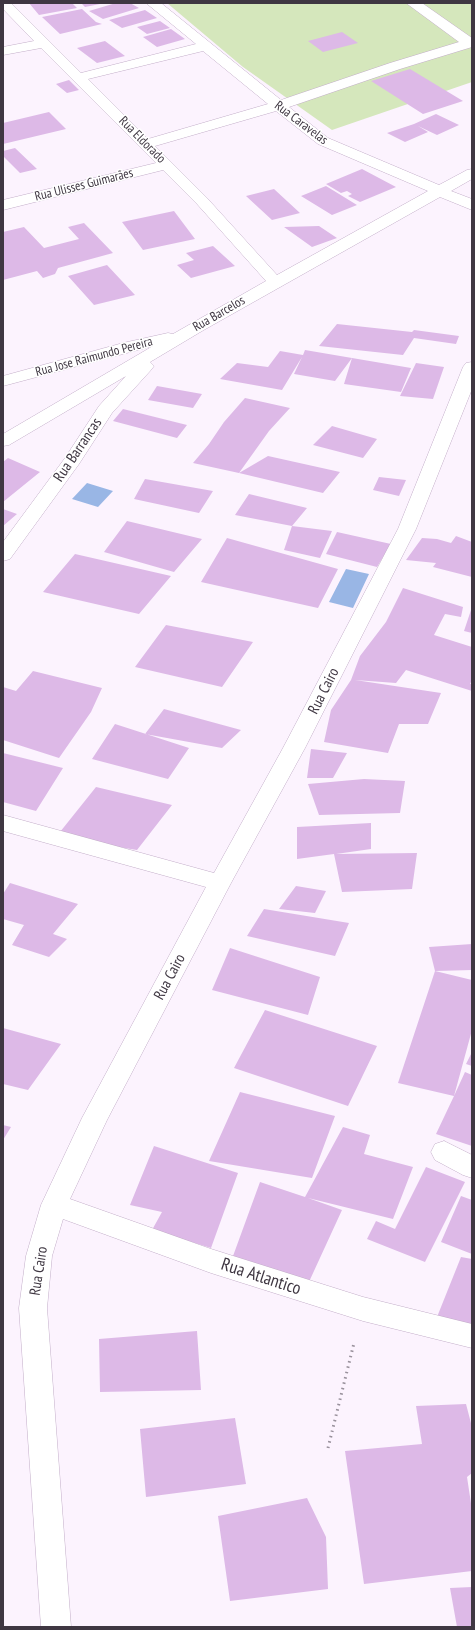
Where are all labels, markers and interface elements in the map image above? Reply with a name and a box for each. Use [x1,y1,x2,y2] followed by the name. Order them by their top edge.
[271,98,331,148] street label: Rua Caravelas
[115,113,169,167] street label: Rua Eldorado
[33,165,135,205] street label: Rua Ulisses Guimarães
[190,293,248,335] street label: Rua Barcelos
[34,334,154,380] street label: Rua Jose Raimundo Pereira
[50,415,106,485] street label: Rua Barrancas
[305,665,343,717] street label: Rua Cairo
[150,951,190,1003] street label: Rua Cairo
[26,1245,52,1297] street label: Rua Cairo
[218,1254,304,1300] street label: Rua Atlantico

